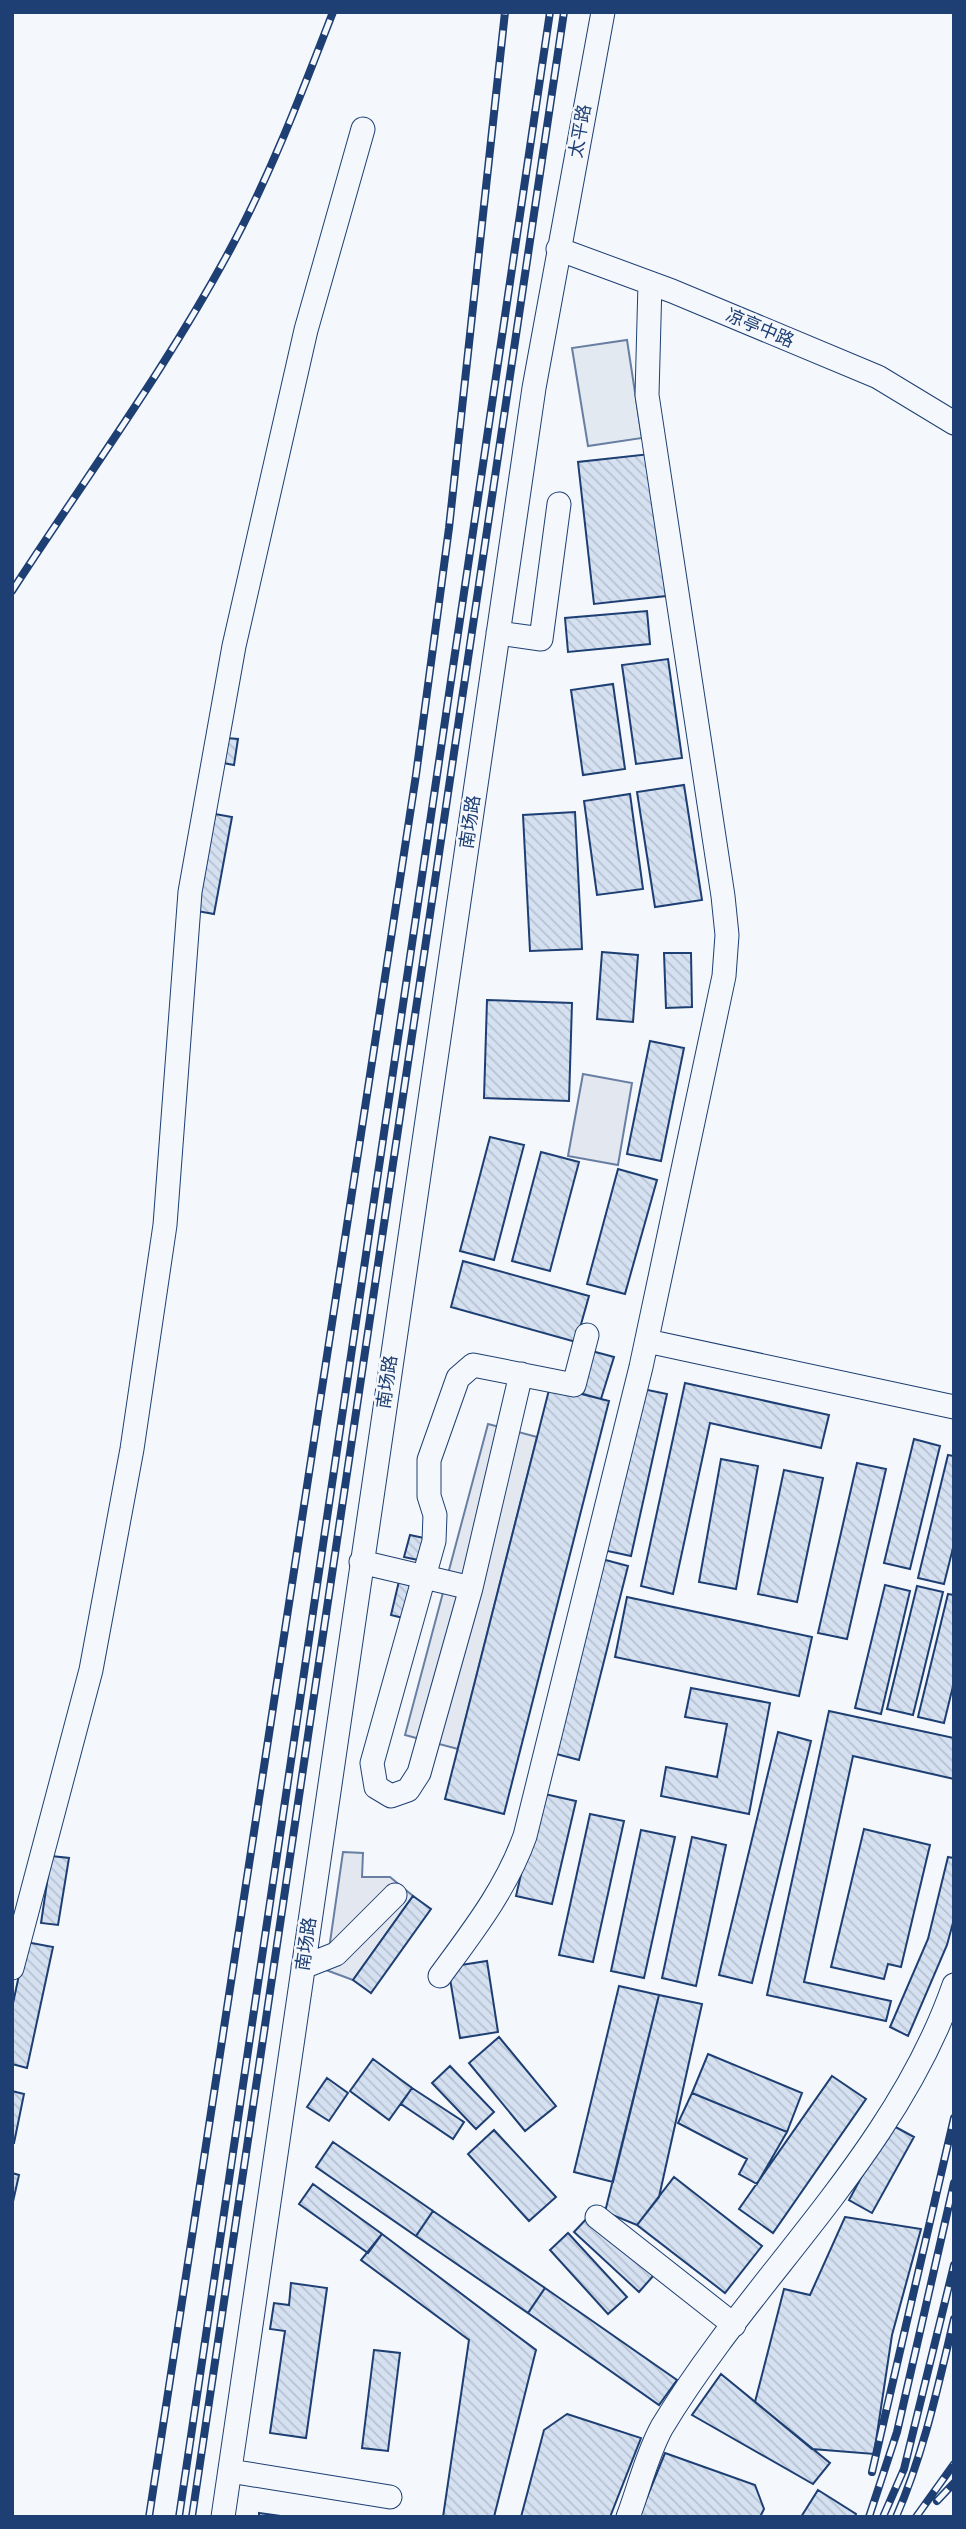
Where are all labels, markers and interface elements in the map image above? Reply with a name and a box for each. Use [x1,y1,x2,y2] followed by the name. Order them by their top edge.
[563,102,595,159] street label: 太平路
[723,303,798,351] street label: 凉亭中路
[454,794,484,850] street label: 南场路
[371,1354,401,1410] street label: 南场路
[290,1916,320,1972] street label: 南场路

